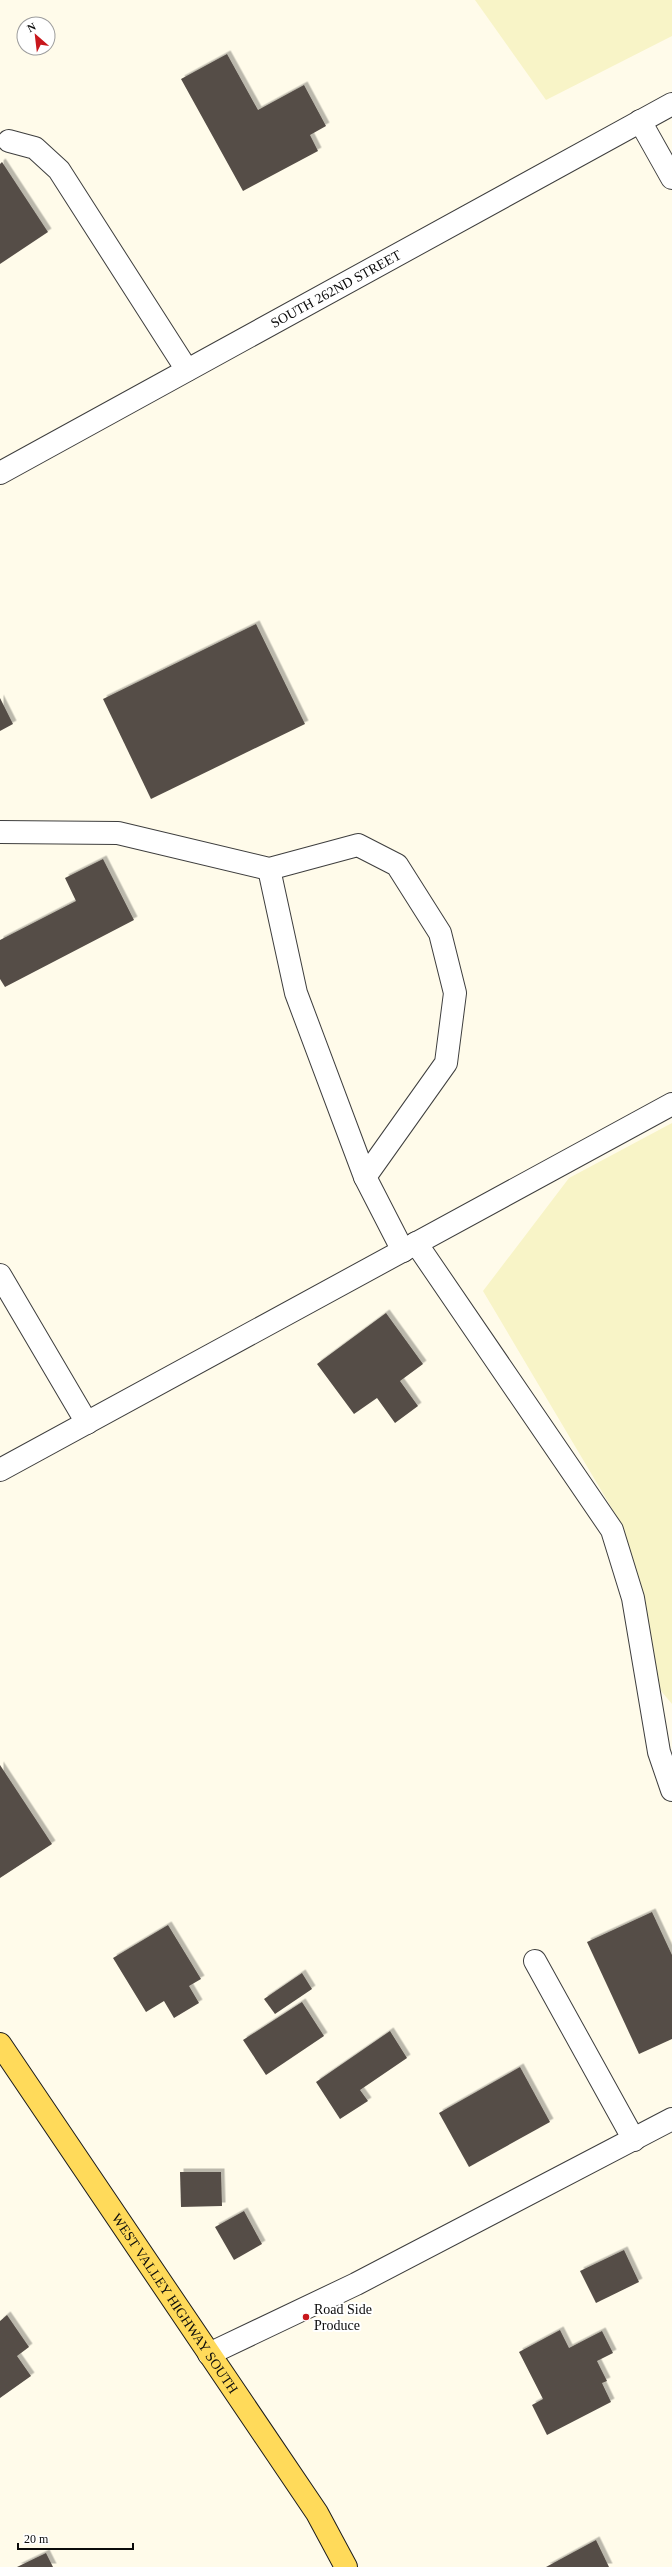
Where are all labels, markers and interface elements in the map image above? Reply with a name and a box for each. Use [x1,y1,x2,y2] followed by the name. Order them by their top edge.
[16,16,56,56] north arrow
[25,20,38,34] text: N
[268,247,404,331] street label: SOUTH 262ND STREET
[109,2211,241,2396] street label: WEST VALLEY HIGHWAY SOUTH
[314,2302,372,2333] place label: Road Side Produce
[301,2312,311,2322] marker: Road Side Produce
[18,2525,133,2551] scale bar
[24,2532,49,2546] text: 20 m

